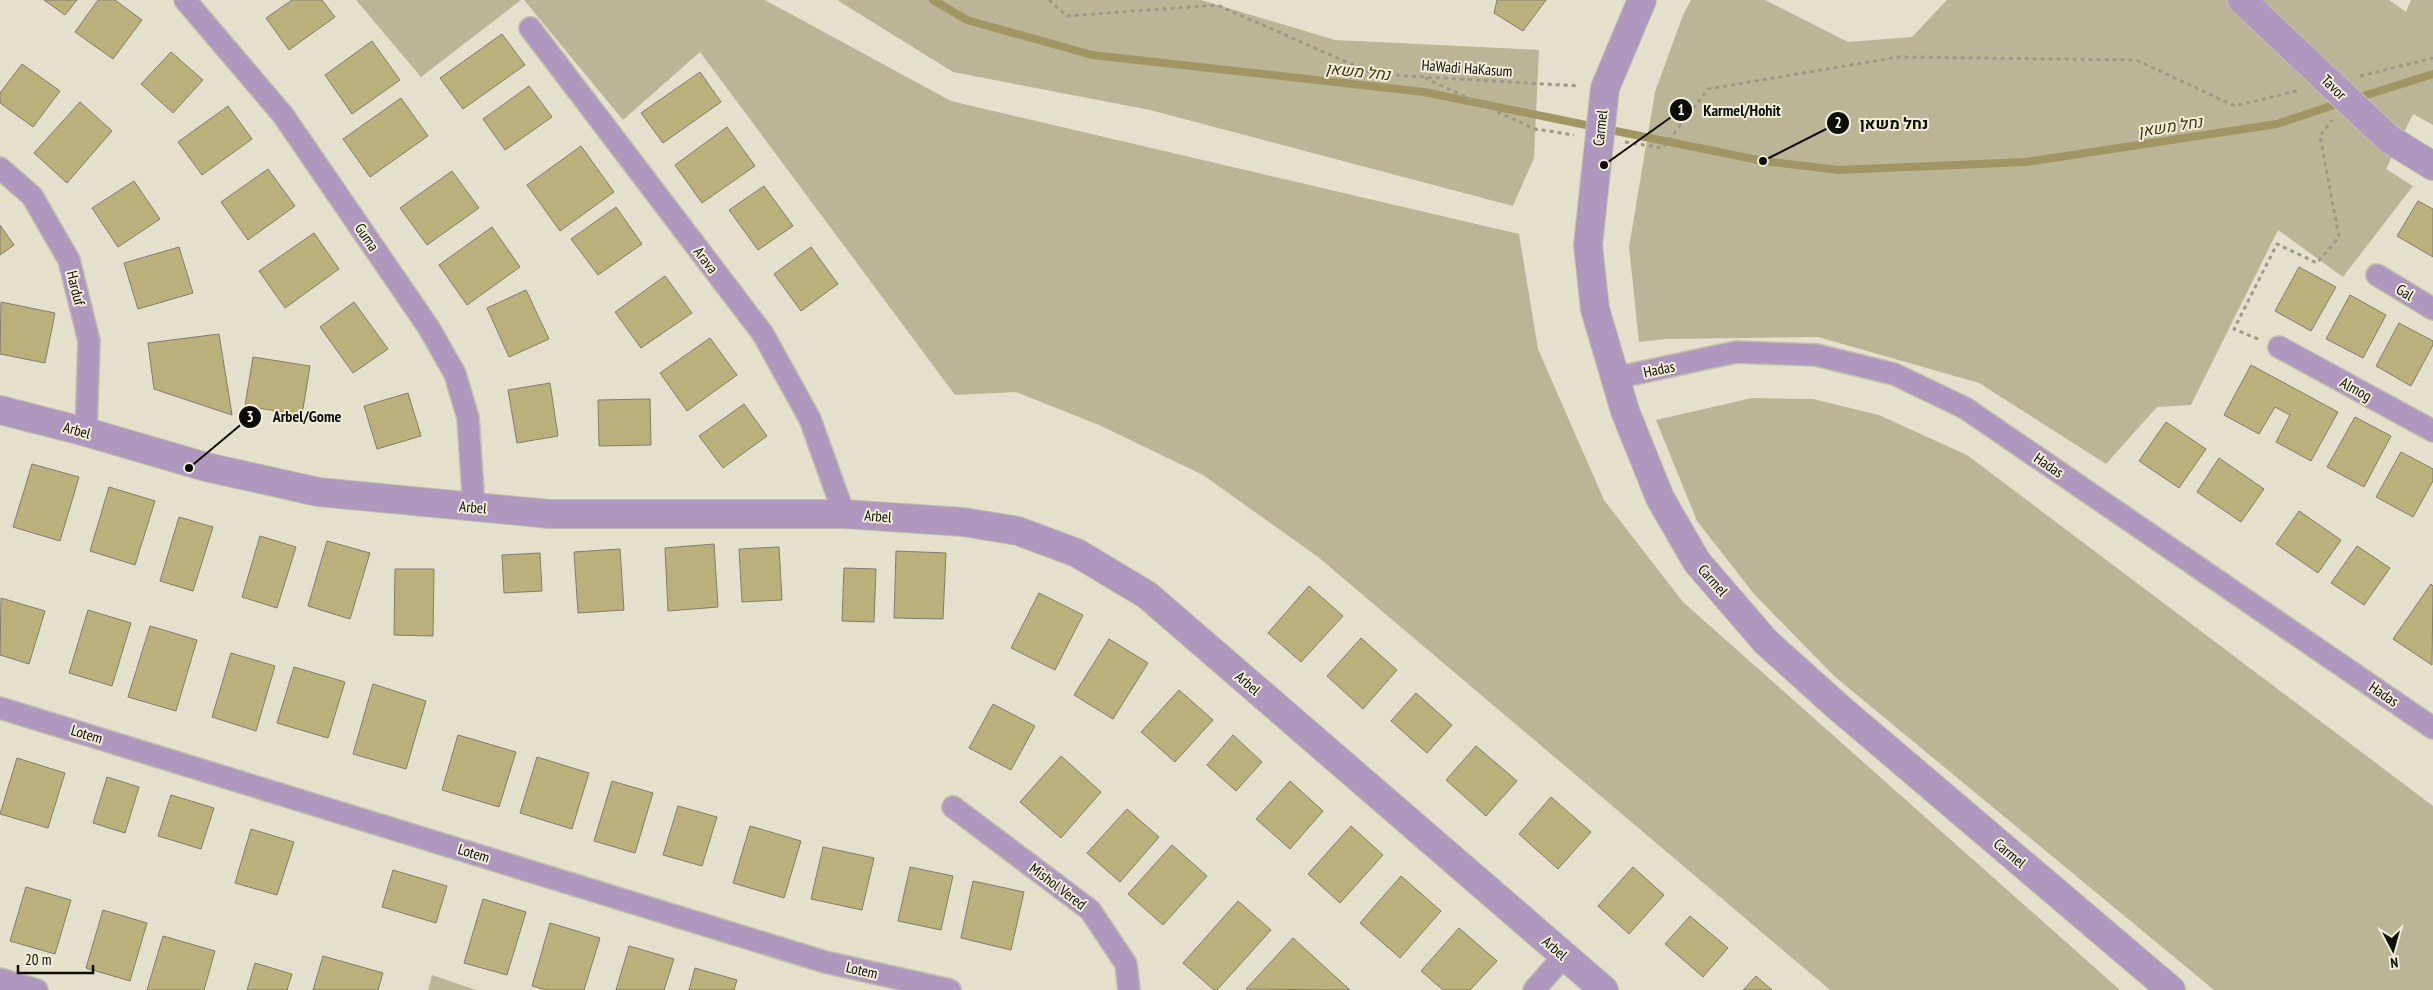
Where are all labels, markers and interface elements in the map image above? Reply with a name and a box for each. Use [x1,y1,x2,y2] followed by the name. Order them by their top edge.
[1421,55,1513,81] street label: HaWadi HaKasum
[1325,58,1392,84] water label: נחל משאן
[2317,70,2351,104] street label: Tavor
[1668,95,1791,126] callout: Karmel/Hohit
[1677,100,1685,119] text: 1
[1703,100,1781,120] text: Karmel/Hohit
[1825,107,1939,138] callout: נחל משאן
[1589,108,1611,147] street label: Carmel
[2136,111,2205,141] water label: נחל משאן
[1834,113,1842,132] text: 2
[1860,113,1928,133] text: נחל משאן
[351,219,383,255] street label: Guma
[690,243,722,277] street label: Arava
[63,269,90,308] street label: Harduf
[2393,280,2418,305] street label: Gal
[1642,356,1676,382] street label: Hadas
[2337,373,2375,405] street label: Almog
[237,401,351,432] callout: Arbel/Gome
[272,406,342,426] text: Arbel/Gome
[246,407,254,426] text: 3
[61,417,93,443] street label: Arbel
[2031,448,2067,482] street label: Hadas
[459,496,488,518] street label: Arbel
[864,506,893,526] street label: Arbel
[1694,560,1732,600] street label: Carmel
[1231,667,1265,699] street label: Arbel
[2366,677,2402,711] street label: Hadas
[69,720,105,748] street label: Lotem
[1990,834,2030,872] street label: Carmel
[456,839,492,867] street label: Lotem
[1026,858,1090,914] street label: Mishol Vered
[2368,925,2418,975] north arrow
[1538,932,1572,964] street label: Arbel
[18,942,92,974] scale bar
[25,950,51,969] text: 20 m
[2390,954,2399,972] text: N
[844,957,880,983] street label: Lotem

